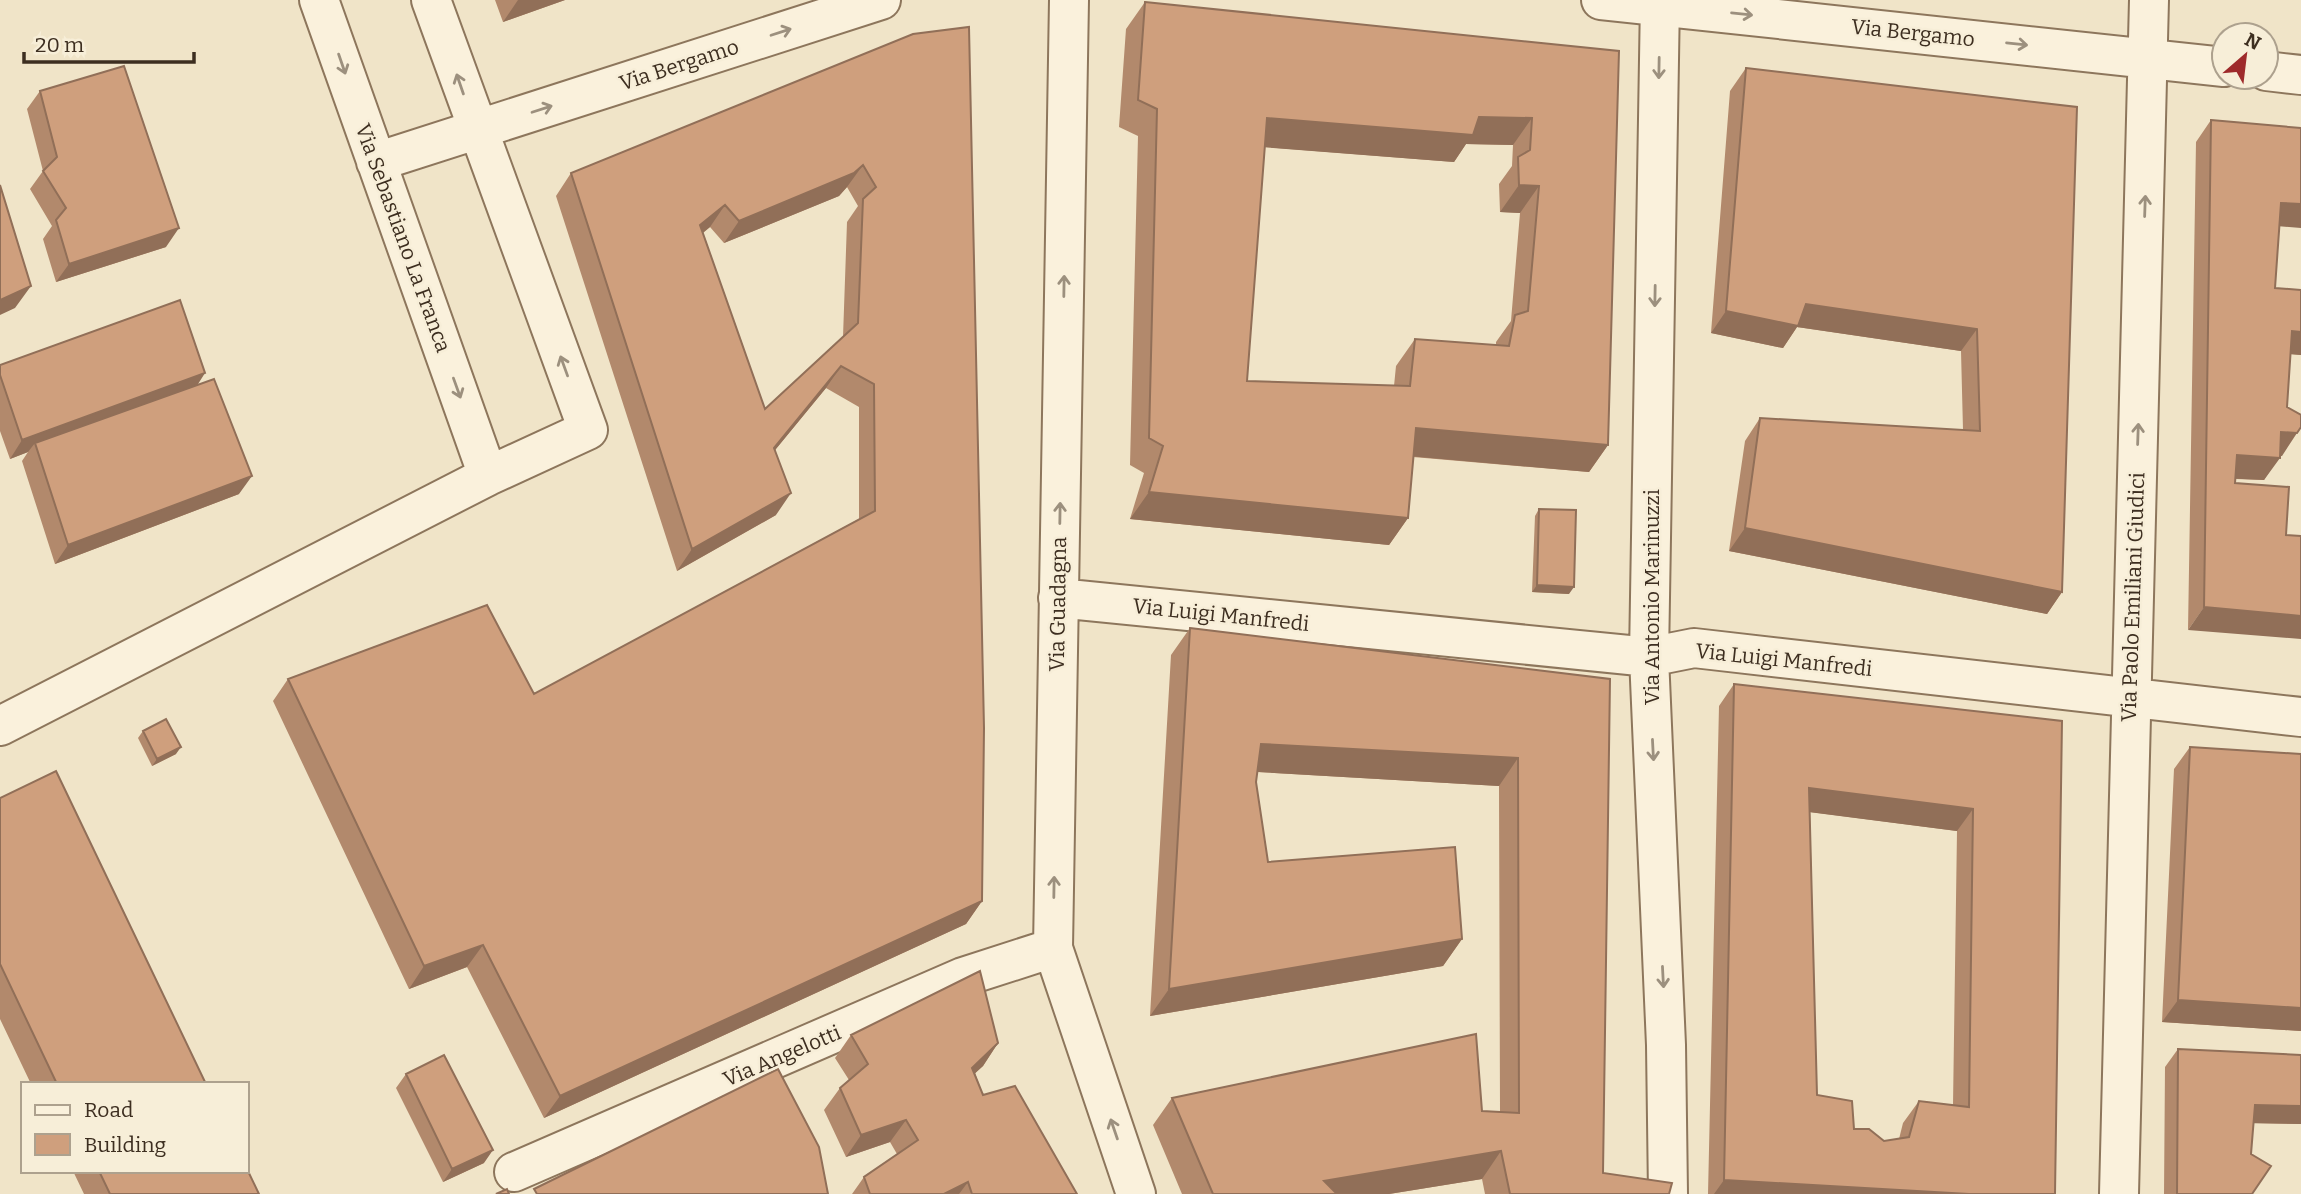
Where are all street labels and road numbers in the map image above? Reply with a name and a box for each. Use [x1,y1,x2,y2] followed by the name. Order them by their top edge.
[1850,14,1976,52] street label: Via Bergamo
[616,33,742,97] street label: Via Bergamo
[350,120,457,356] street label: Via Sebastiano La Franca
[2116,472,2150,722] street label: Via Paolo Emiliani Giudici
[1639,489,1665,705] street label: Via Antonio Marinuzzi
[1044,536,1072,672] street label: Via Guadagna
[1131,593,1311,637] street label: Via Luigi Manfredi
[1694,638,1874,682] street label: Via Luigi Manfredi
[719,1019,845,1093] street label: Via Angelotti

